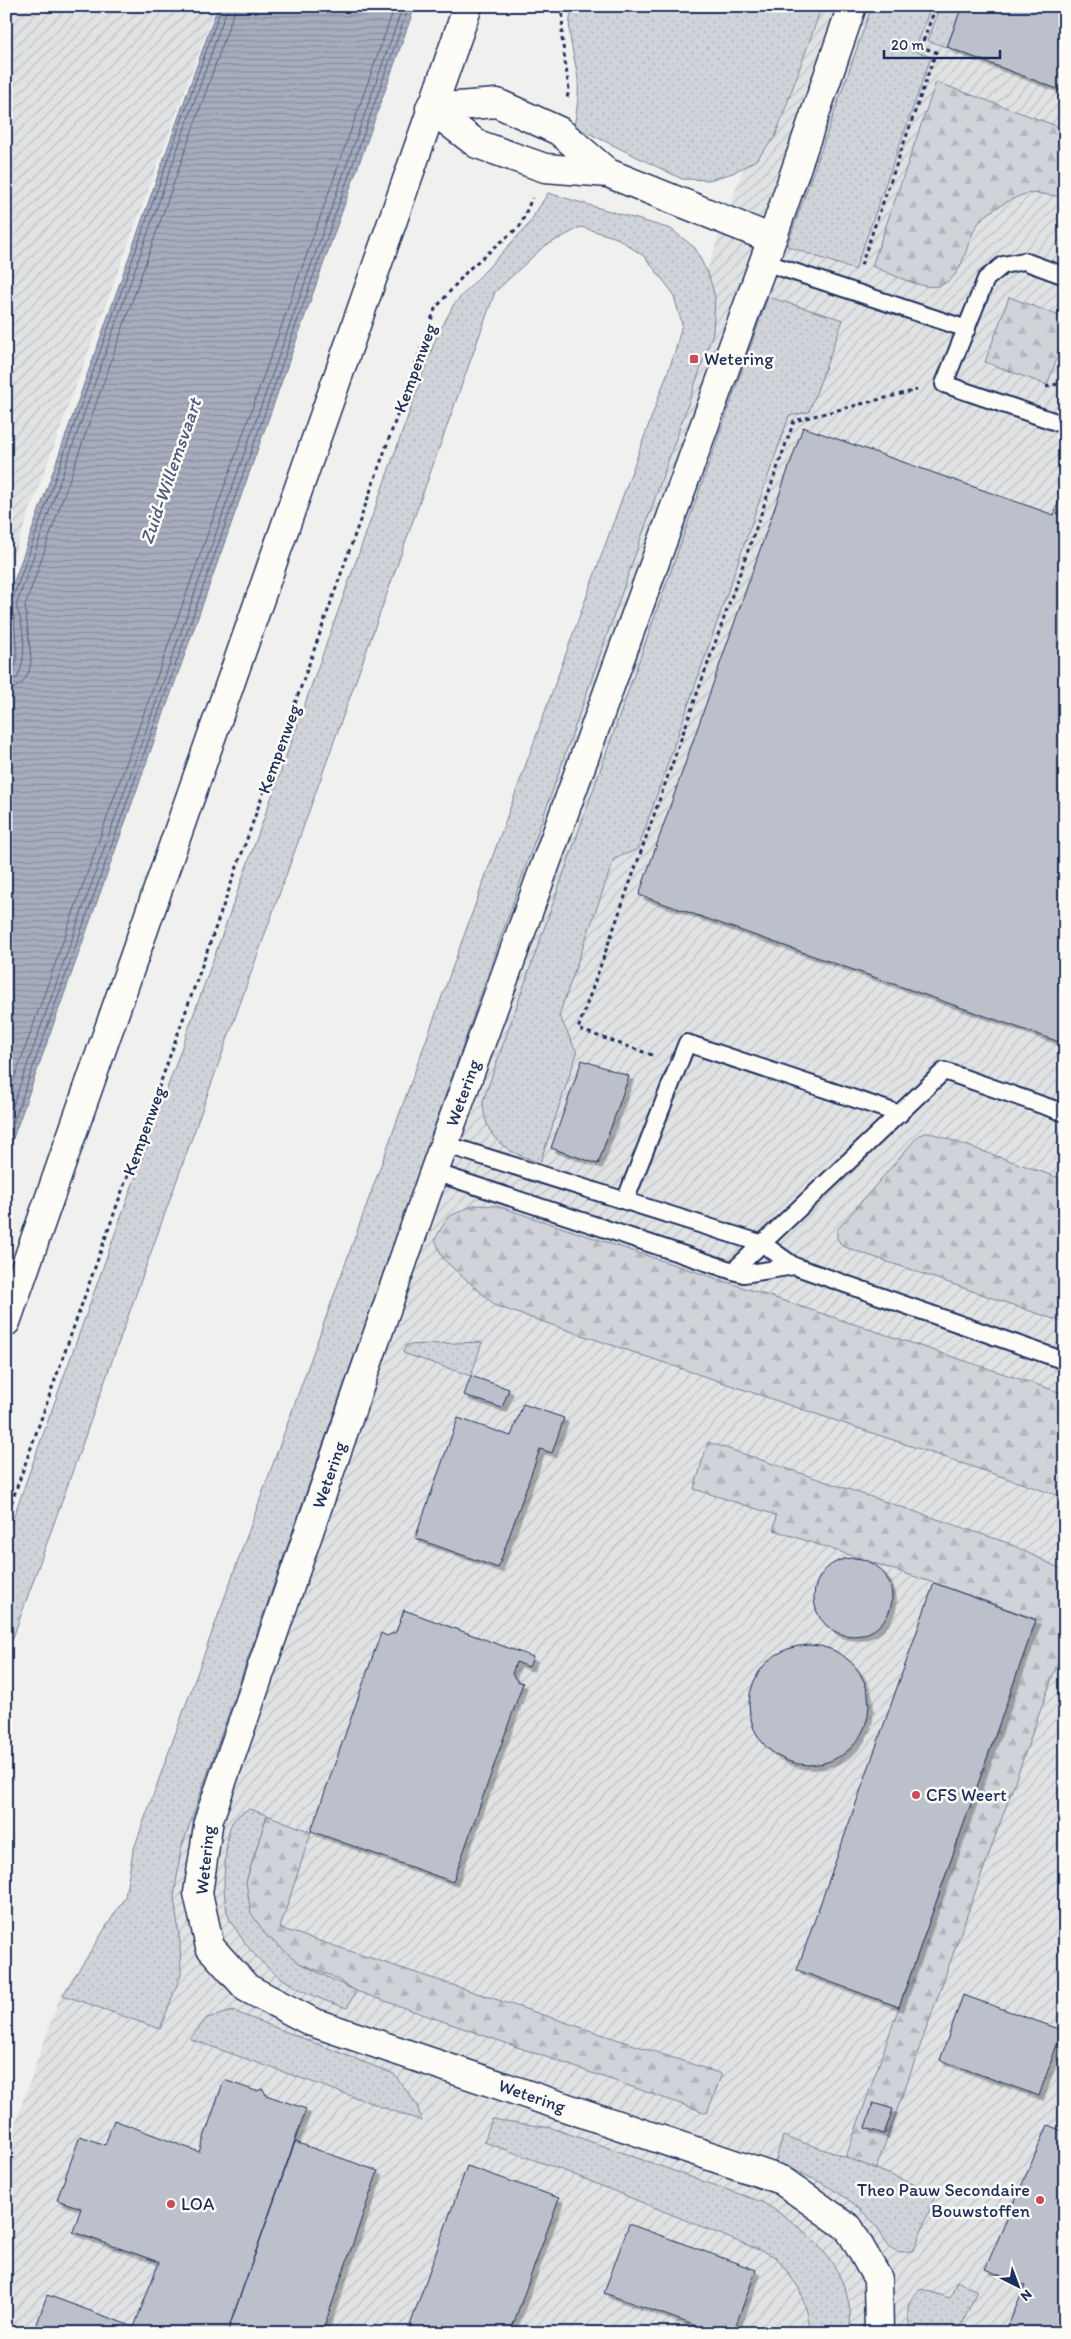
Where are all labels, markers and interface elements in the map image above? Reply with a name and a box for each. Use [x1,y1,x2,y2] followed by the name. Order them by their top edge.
[884,28,1000,60] scale bar
[891,36,925,54] text: 20 m
[389,320,442,415] street label: Kempenweg
[704,348,774,370] place label: Wetering
[688,353,700,365] marker: Wetering
[135,394,207,547] water label: Zuid-Willemsvaart
[253,701,306,796] street label: Kempenweg
[441,1056,485,1129] street label: Wetering
[118,1083,171,1178] street label: Kempenweg
[307,1438,351,1511] street label: Wetering
[926,1784,1007,1806] place label: CFS Weert
[910,1789,922,1801] marker: CFS Weert
[190,1824,220,1896] street label: Wetering
[496,2074,569,2118] street label: Wetering
[857,2179,1030,2222] place label: Theo Pauw Secondaire Bouwstoffen
[181,2193,215,2215] place label: LOA
[1034,2194,1046,2206] marker: Theo Pauw Secondaire Bouwstoffen
[165,2198,177,2210] marker: LOA
[994,2262,1044,2312] north arrow
[1017,2286,1036,2305] text: N

